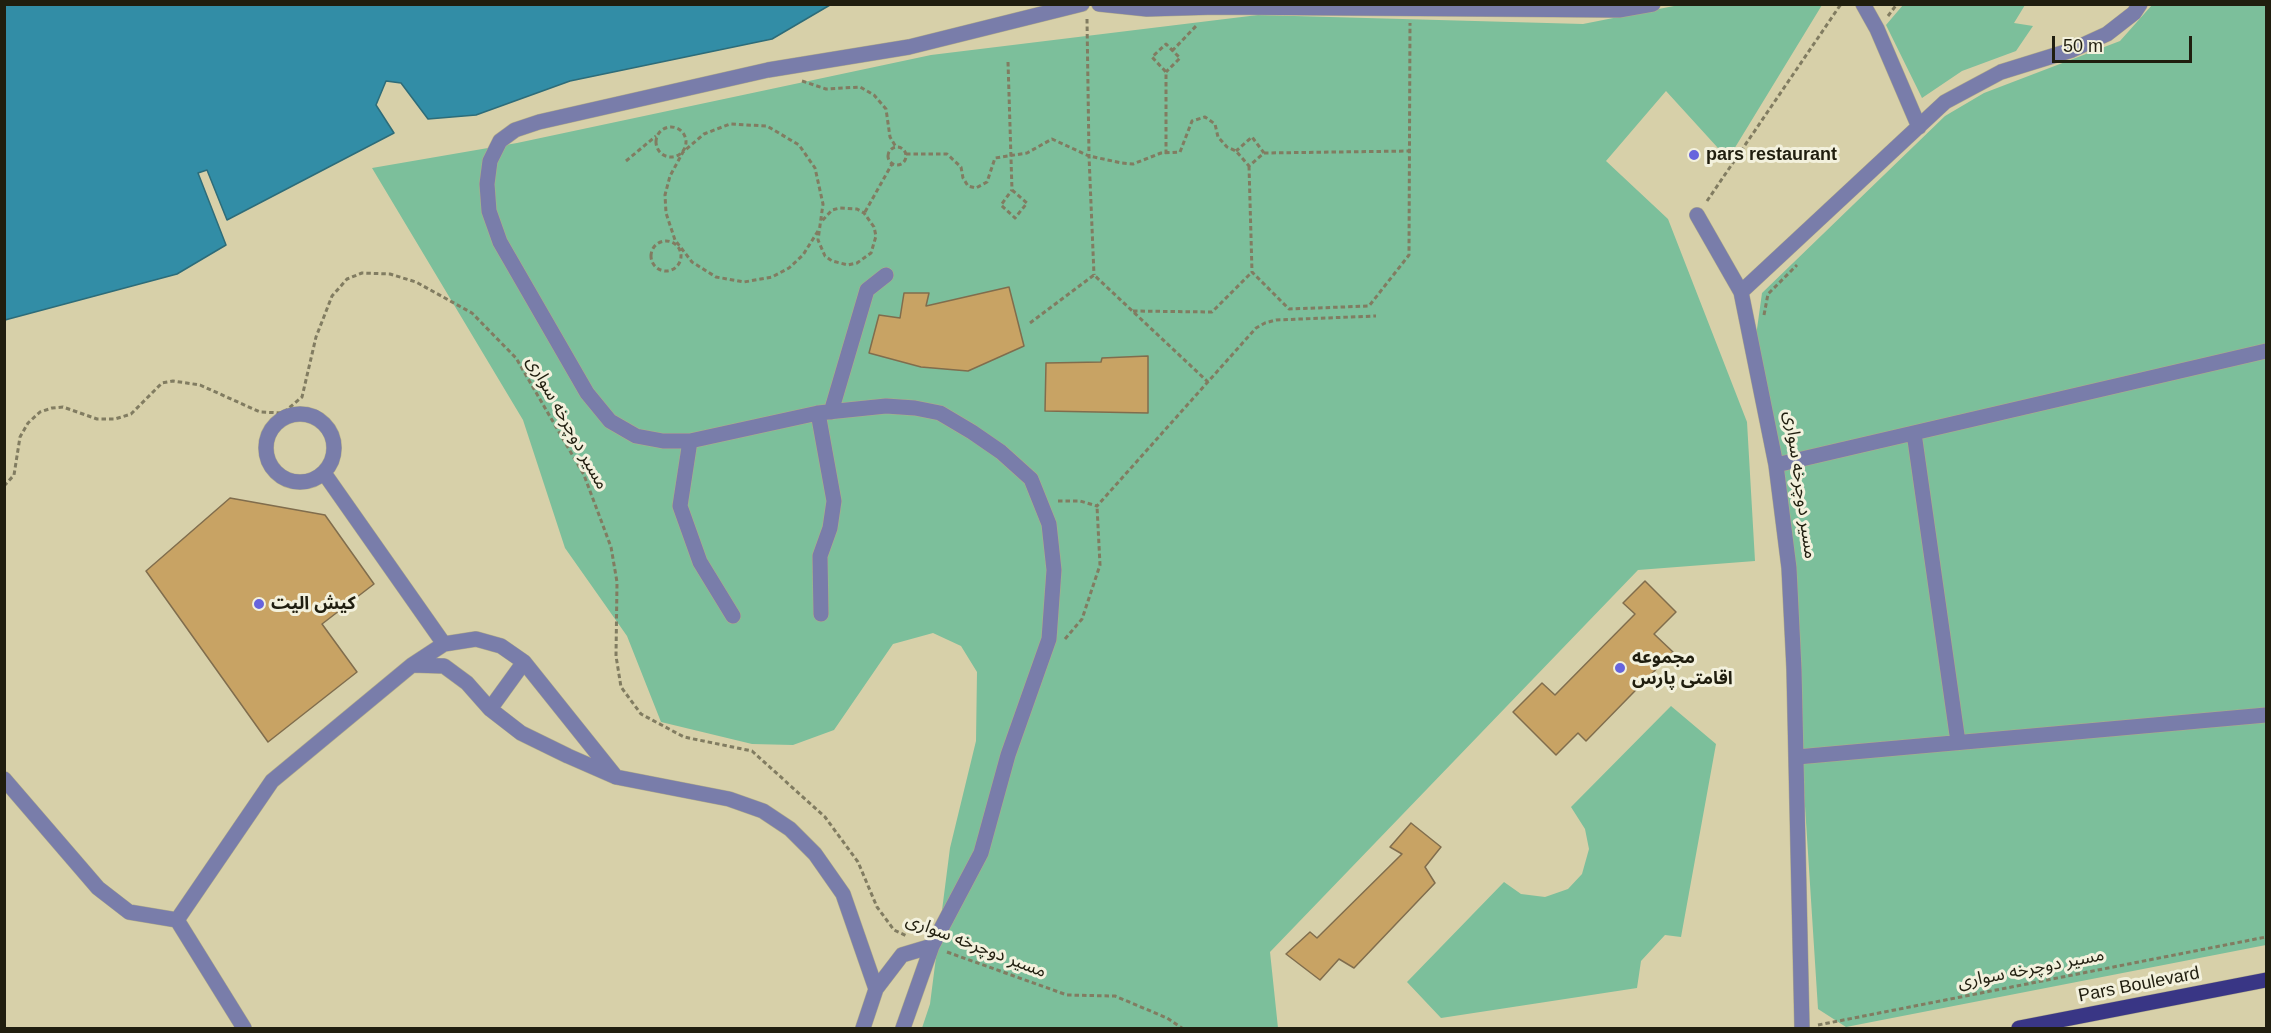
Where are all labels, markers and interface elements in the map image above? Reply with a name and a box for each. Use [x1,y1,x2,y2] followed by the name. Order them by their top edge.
[2055,24,2194,62] scale bar
[2063,36,2103,56] text: 50 m
[1706,144,1837,166] place label: pars restaurant
[1687,148,1701,162] marker: pars restaurant
[521,353,613,493] street label: مسیر دوچرخه سواری
[1779,410,1821,560] street label: مسیر دوچرخه سواری
[271,593,356,615] place label: کیش الیت
[252,597,266,611] marker: کیش الیت
[1632,647,1733,690] place label: مجموعه اقامتی پارس
[1613,661,1627,675] marker: مجموعه اقامتی پارس
[903,909,1049,983] street label: مسیر دوچرخه سواری
[1956,944,2106,994] street label: مسیر دوچرخه سواری
[2077,963,2201,1007] street label: Pars Boulevard

